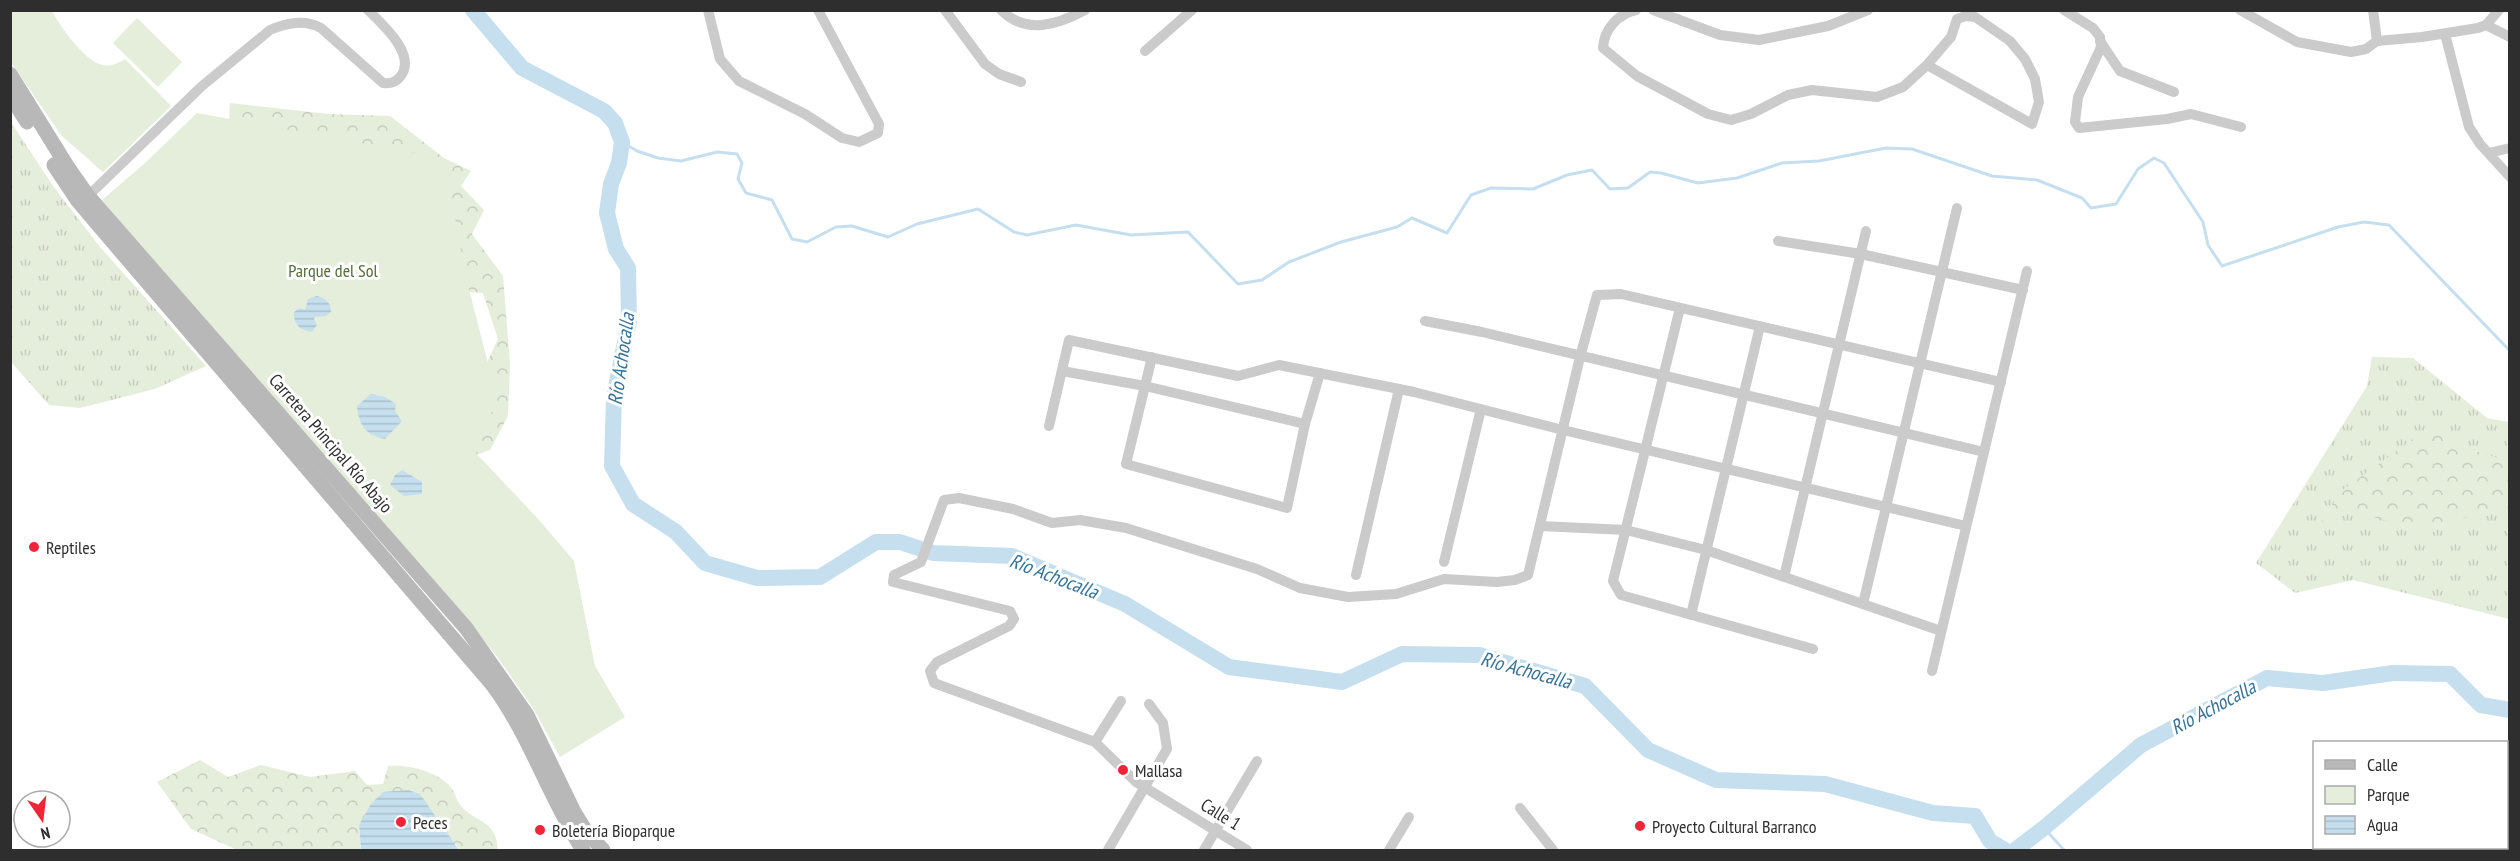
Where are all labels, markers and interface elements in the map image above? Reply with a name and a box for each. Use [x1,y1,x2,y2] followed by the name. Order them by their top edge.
[288,259,379,282] park label: Parque del Sol
[602,310,640,407] water label: Río Achocalla
[264,369,398,518] street label: Carretera Principal Río Abajo
[46,536,96,559] place label: Reptiles
[27,540,41,554] marker: Reptiles
[1006,547,1103,605] water label: Río Achocalla
[1478,645,1575,695] water label: Río Achocalla
[2166,673,2261,740] water label: Río Achocalla
[2313,741,2508,849] legend
[2367,753,2398,776] text: Calle
[1135,759,1183,782] place label: Mallasa
[1116,763,1130,777] marker: Mallasa
[2367,783,2410,806] text: Parque
[12,789,72,849] north arrow
[1197,793,1245,835] street label: Calle 1
[413,811,448,834] place label: Peces
[2367,813,2398,836] text: Agua
[394,815,408,829] marker: Peces
[1652,815,1817,838] place label: Proyecto Cultural Barranco
[552,819,675,842] place label: Boletería Bioparque
[1633,819,1647,833] marker: Proyecto Cultural Barranco
[39,823,52,844] text: N
[533,823,547,837] marker: Boletería Bioparque

